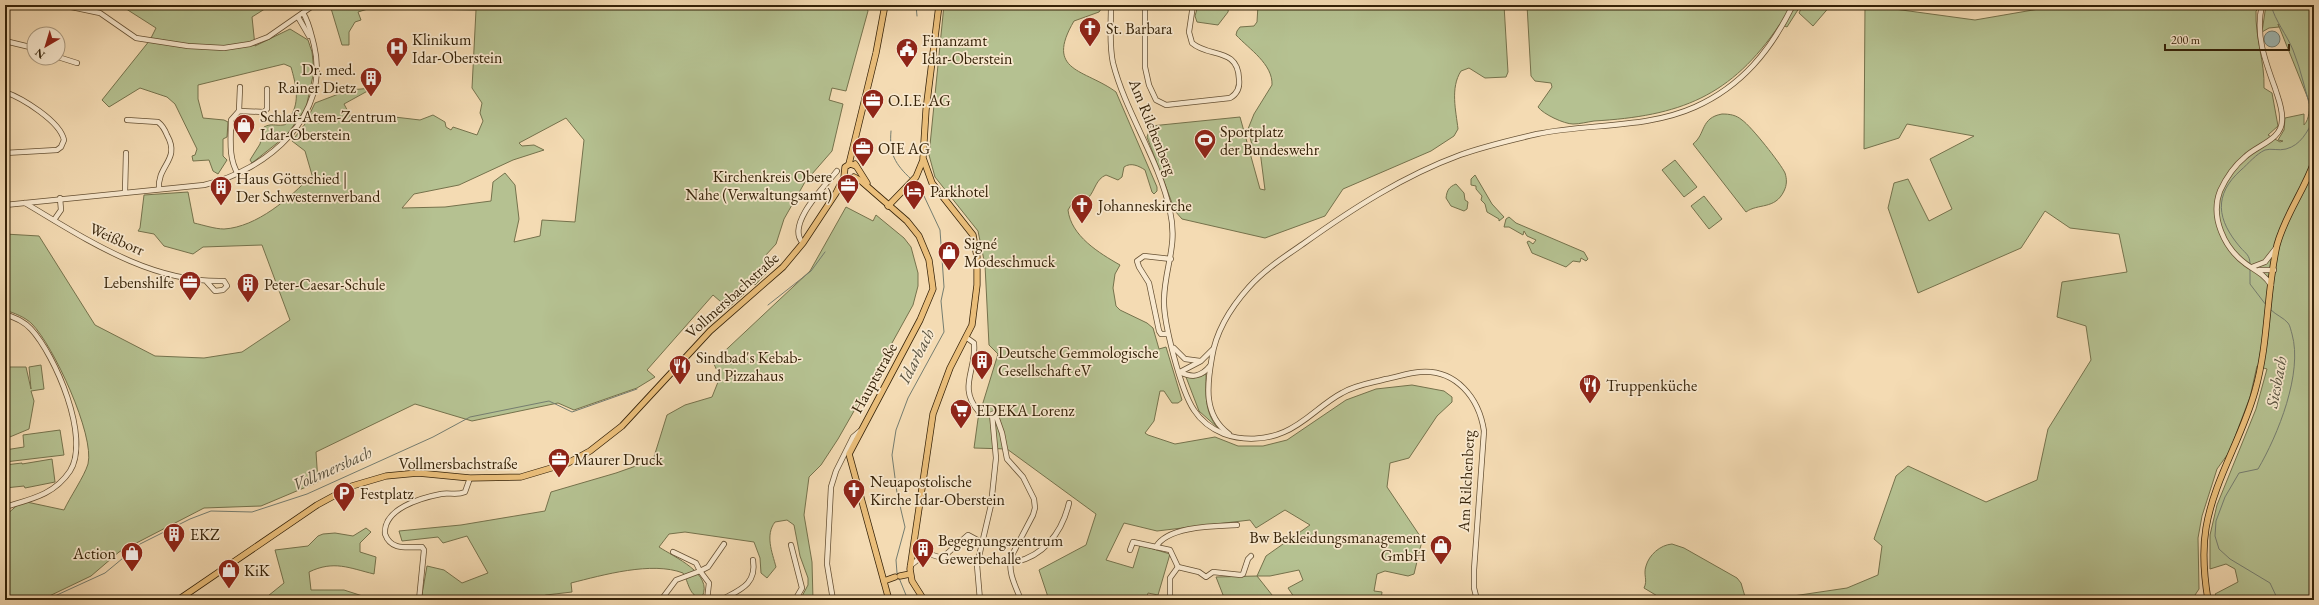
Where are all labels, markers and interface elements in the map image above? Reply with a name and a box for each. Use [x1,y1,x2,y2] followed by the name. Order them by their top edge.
[1077,15,1103,48] church icon: St. Barbara
[1106,18,1173,39] place label: St. Barbara
[26,26,66,66] north arrow
[2165,26,2289,52] scale bar
[412,29,503,68] place label: Klinikum Idar-Oberstein
[922,30,1013,69] place label: Finanzamt Idar-Oberstein
[2171,32,2201,48] text: 200 m
[384,35,410,68] hospital icon: Klinikum Idar-Oberstein
[894,36,920,69] public building icon: Finanzamt Idar-Oberstein
[32,46,48,62] text: N
[278,59,356,98] place label: Dr. med. Rainer Dietz
[358,65,384,98] building icon: Dr. med. Rainer Dietz
[1124,75,1182,179] street label: Am Rilchenberg
[860,87,886,120] office icon: O.I.E. AG
[888,90,951,111] place label: O.I.E. AG
[260,106,397,145] place label: Schlaf-Atem-Zentrum Idar-Oberstein
[231,112,257,145] shop icon: Schlaf-Atem-Zentrum Idar-Oberstein
[1220,121,1320,160] place label: Sportplatz der Bundeswehr
[1192,127,1218,160] sports icon: Sportplatz der Bundeswehr
[850,135,876,168] office icon: OIE AG
[878,138,930,159] place label: OIE AG
[686,166,832,205] place label: Kirchenkreis Obere Nahe (Verwaltungsamt)
[236,168,381,207] place label: Haus Göttschied | Der Schwesternverband
[835,172,861,205] office icon: Kirchenkreis Obere Nahe (Verwaltungsamt)
[208,174,234,207] building icon: Haus Göttschied | Der Schwesternverband
[901,178,927,211] hotel icon: Parkhotel
[930,181,989,202] place label: Parkhotel
[1069,192,1095,225] church icon: Johanneskirche
[1096,195,1192,216] place label: Johanneskirche
[86,218,148,261] street label: Weißborr
[964,233,1056,272] place label: Signé Modeschmuck
[936,239,962,272] shop icon: Signé Modeschmuck
[681,247,783,343] street label: Vollmersbachstraße
[177,269,203,302] office icon: Lebenshilfe
[235,271,261,304] building icon: Peter-Caesar-Schule
[103,272,174,293] place label: Lebenshilfe
[264,274,385,295] place label: Peter-Caesar-Schule
[892,324,939,388] water label: Idarbach
[846,339,902,417] street label: Hauptstraße
[998,342,1158,381] place label: Deutsche Gemmologische Gesellschaft eV
[696,347,802,386] place label: Sindbad's Kebab- und Pizzahaus
[969,348,995,381] building icon: Deutsche Gemmologische Gesellschaft eV
[667,353,693,386] restaurant icon: Sindbad's Kebab- und Pizzahaus
[2260,354,2292,411] water label: Siesbach
[1577,372,1603,405] restaurant icon: Truppenküche
[1606,375,1697,396] place label: Truppenküche
[948,397,974,430] supermarket icon: EDEKA Lorenz
[976,400,1075,421] place label: EDEKA Lorenz
[1453,428,1479,534] street label: Am Rilchenberg
[289,440,376,495] water label: Vollmersbach
[546,446,572,479] office icon: Maurer Druck
[574,449,663,470] place label: Maurer Druck
[399,453,518,474] street label: Vollmersbachstraße
[870,471,1005,510] place label: Neuapostolische Kirche Idar-Oberstein
[841,477,867,510] church icon: Neuapostolische Kirche Idar-Oberstein
[331,480,357,513] parking icon: Festplatz
[360,483,414,504] place label: Festplatz
[161,521,187,554] building icon: EKZ
[190,524,220,545] place label: EKZ
[1249,527,1426,566] place label: Bw Bekleidungsmanagement GmbH
[938,530,1064,569] place label: Begegnungszentrum Gewerbehalle
[1428,533,1454,566] shop icon: Bw Bekleidungsmanagement GmbH
[910,536,936,569] building icon: Begegnungszentrum Gewerbehalle
[119,540,145,573] shop icon: Action
[72,543,117,564] place label: Action
[216,557,242,590] shop icon: KiK
[244,560,271,581] place label: KiK

